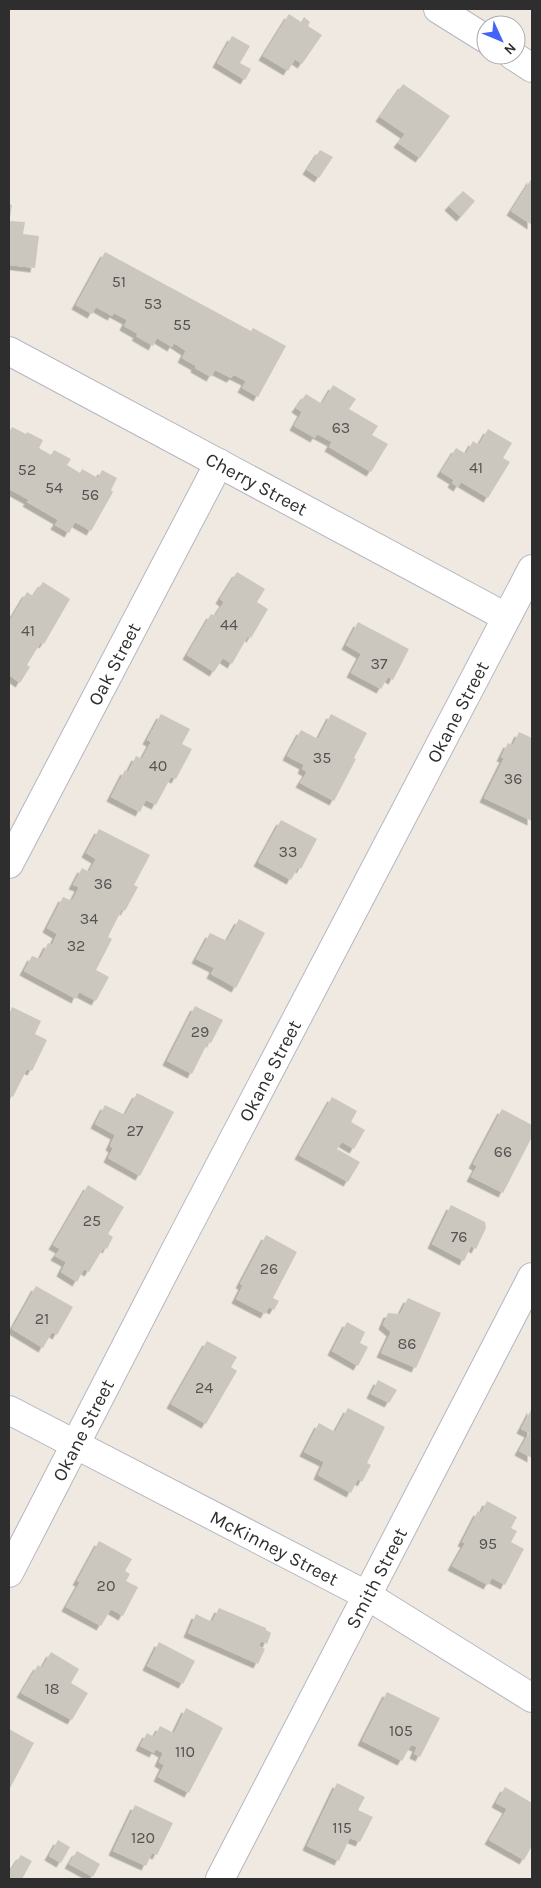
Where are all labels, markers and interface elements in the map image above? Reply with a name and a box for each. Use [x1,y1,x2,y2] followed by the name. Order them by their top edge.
[476,15,526,65] north arrow
[500,39,520,58] text: N
[112,272,126,291] house number: 51
[144,294,162,313] house number: 53
[173,315,191,334] house number: 55
[332,418,350,437] house number: 63
[202,448,311,521] street label: Cherry Street
[469,458,483,477] house number: 41
[18,460,36,479] house number: 52
[45,478,63,497] house number: 54
[81,485,99,504] house number: 56
[220,615,238,634] house number: 44
[84,619,145,709] street label: Oak Street
[21,621,35,640] house number: 41
[371,654,388,673] house number: 37
[423,658,494,767] street label: Okane Street
[313,748,331,767] house number: 35
[149,756,167,775] house number: 40
[504,769,522,788] house number: 36
[279,842,297,861] house number: 33
[94,874,112,893] house number: 36
[80,909,98,928] house number: 34
[67,936,85,955] house number: 32
[235,1017,306,1125] street label: Okane Street
[191,1022,209,1041] house number: 29
[127,1121,144,1140] house number: 27
[494,1142,512,1161] house number: 66
[83,1211,101,1230] house number: 25
[451,1227,467,1246] house number: 76
[260,1259,278,1278] house number: 26
[35,1309,49,1328] house number: 21
[398,1334,417,1353] house number: 86
[48,1376,119,1485] street label: Okane Street
[195,1378,213,1397] house number: 24
[206,1506,342,1591] street label: McKinney Street
[342,1524,412,1633] street label: Smith Street
[479,1534,497,1553] house number: 95
[97,1576,115,1595] house number: 20
[44,1679,60,1698] house number: 18
[389,1721,413,1740] house number: 105
[175,1742,195,1761] house number: 110
[332,1818,352,1837] house number: 115
[131,1828,155,1847] house number: 120

